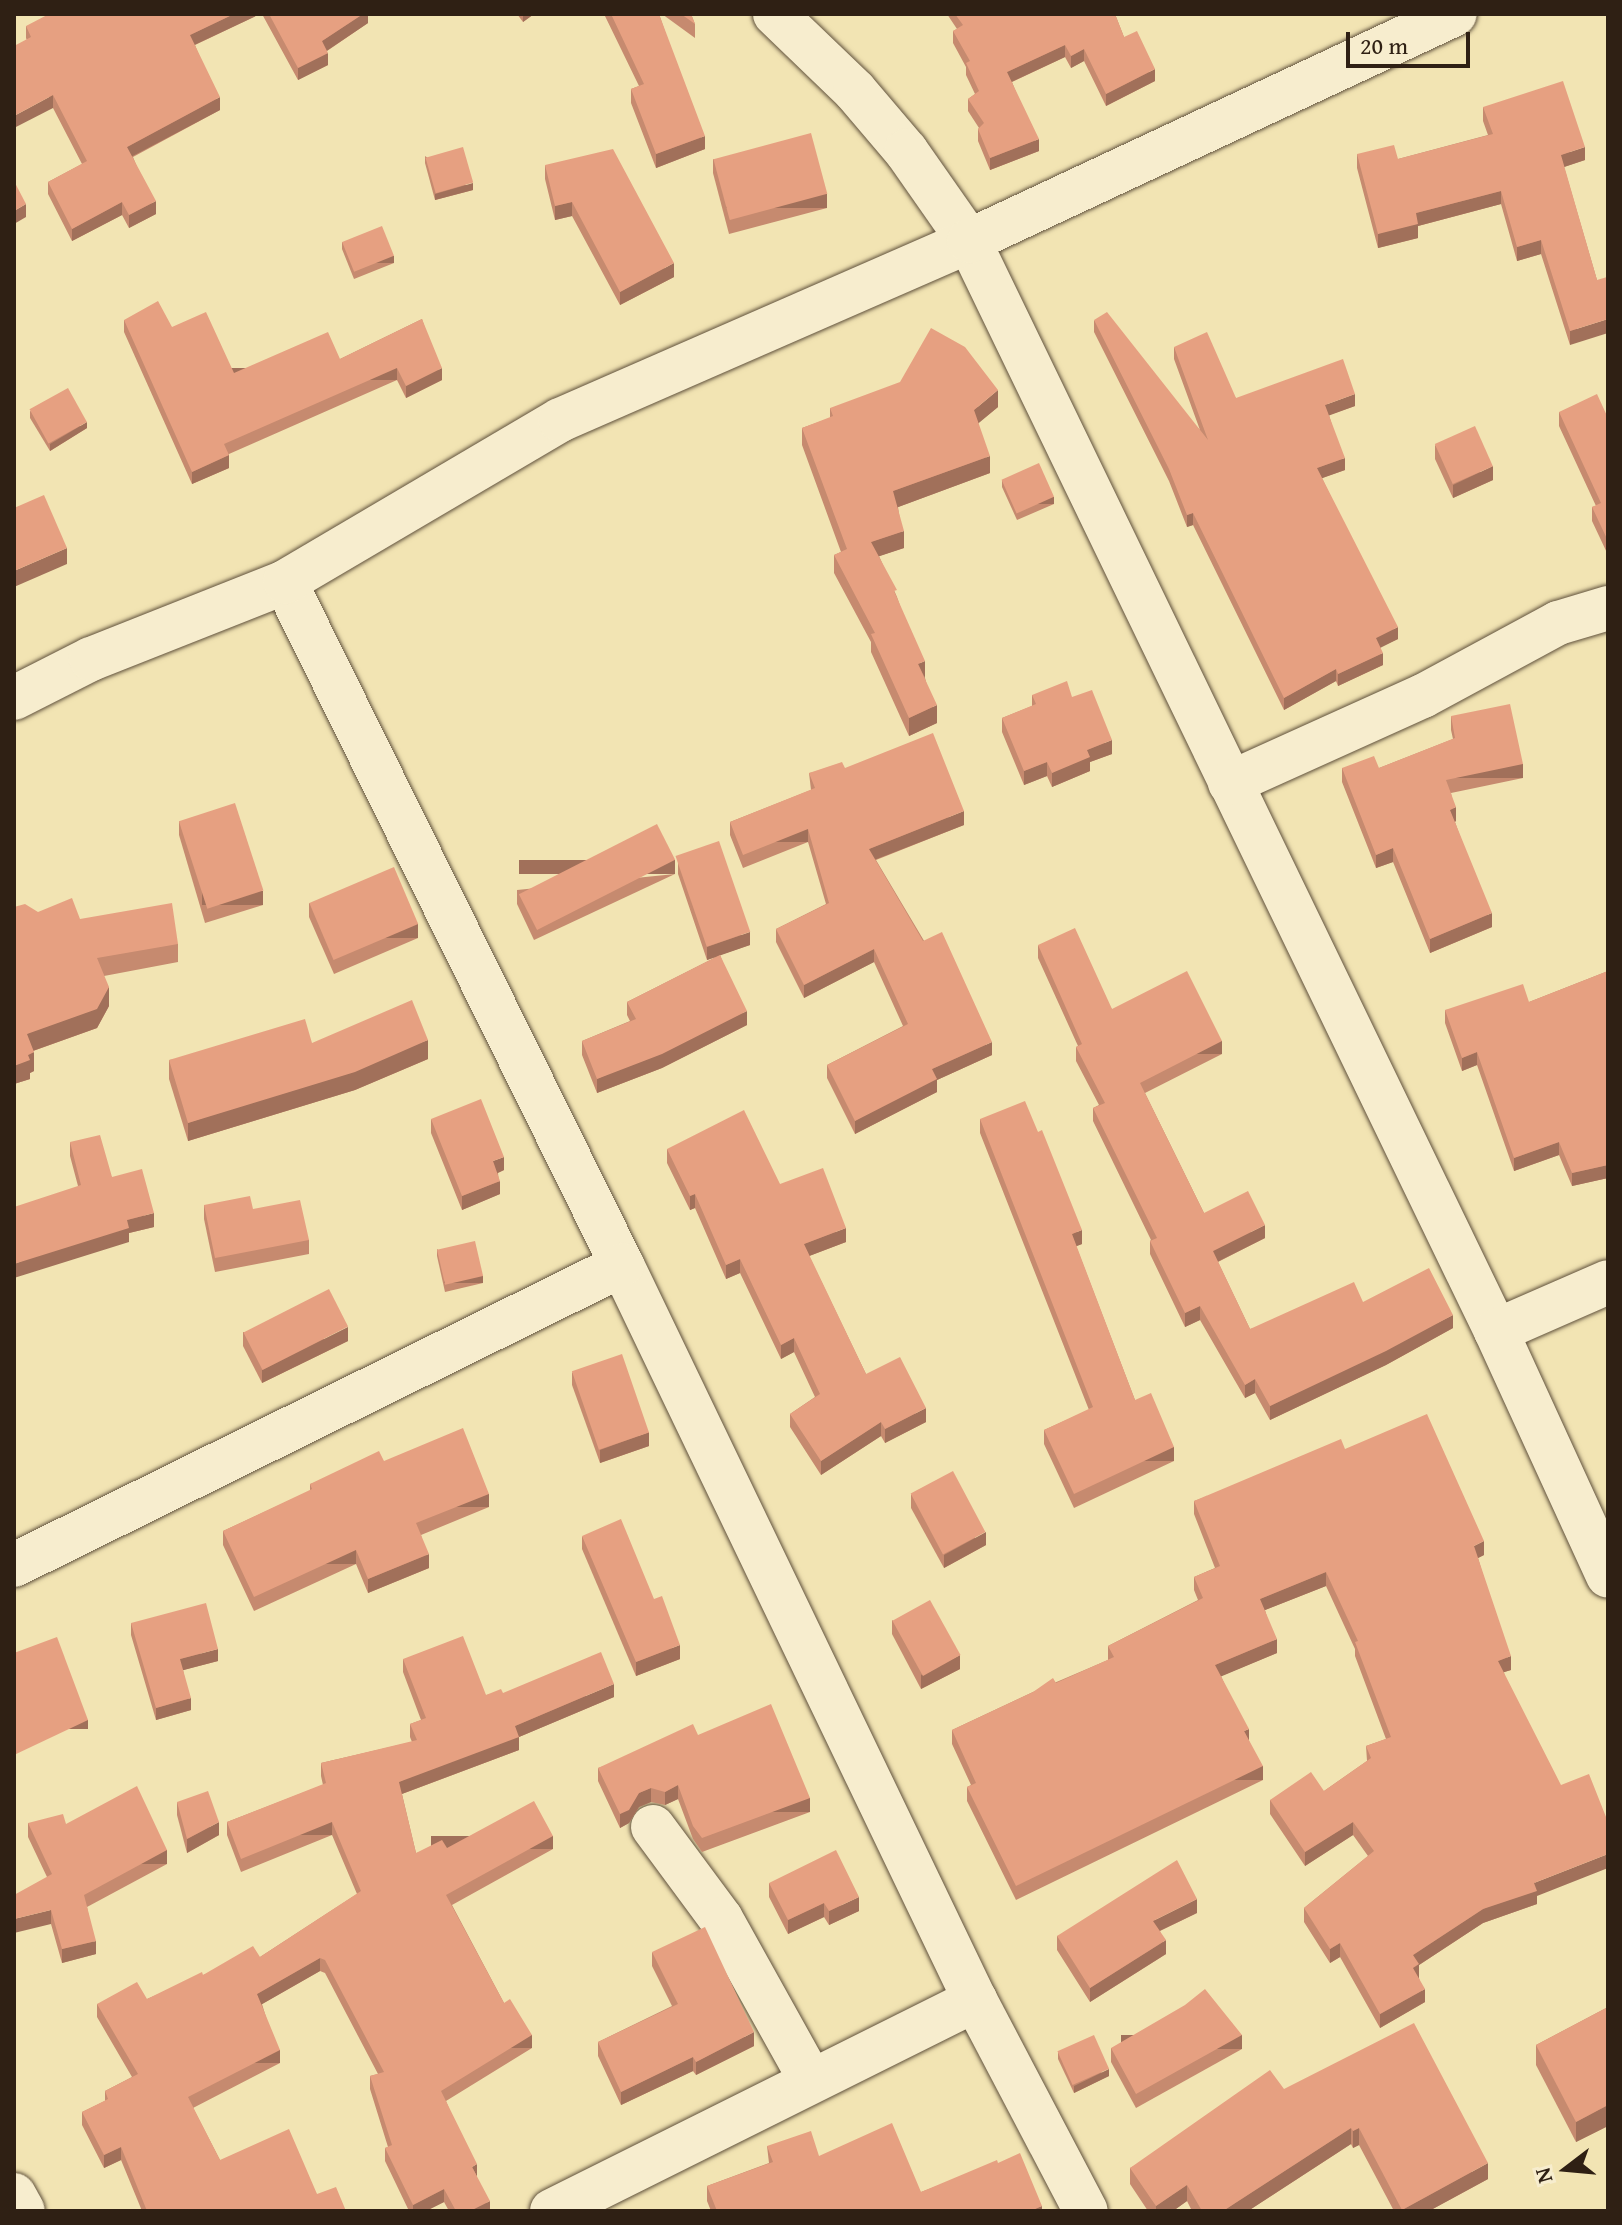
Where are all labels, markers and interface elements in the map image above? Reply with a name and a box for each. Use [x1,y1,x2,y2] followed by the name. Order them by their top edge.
[1350,16,1474,66] scale bar
[1360,28,1408,63] text: 20 m
[1526,2129,1606,2209] north arrow
[1526,2164,1560,2187] text: N

